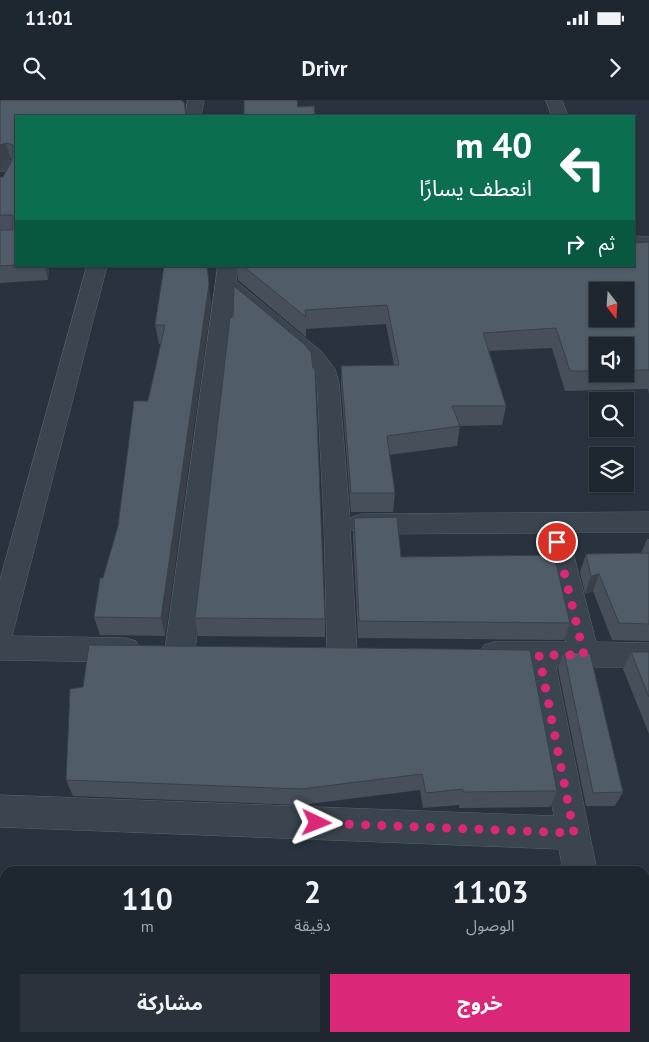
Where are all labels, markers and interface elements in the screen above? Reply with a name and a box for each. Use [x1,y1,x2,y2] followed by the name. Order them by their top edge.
[25,6,73,30] text: 11:01
[20,54,48,82] icon: search
[301,54,348,82] text: Drivr
[601,54,629,82] icon: forward
[455,122,532,168] text: 40 m
[550,135,615,200] icon: left
[419,174,532,202] text: انعطف يسارًا
[561,230,589,258] icon: right
[599,231,615,255] text: ثم
[589,282,634,328] north arrow
[589,282,634,492] map controls
[589,337,634,382] button: sound
[589,392,634,437] button: search
[589,447,634,492] button: layers
[536,521,578,563] pin
[543,528,571,556] icon: arrive
[290,796,342,848] position arrow
[304,872,321,911] text: 2
[452,872,528,911] text: 11:03
[122,879,173,918] text: 110
[294,915,331,935] text: دقيقة
[466,915,515,935] text: الوصول
[141,916,154,936] text: m
[20,974,320,1032] button: مشاركة
[330,974,630,1032] button: خروج

